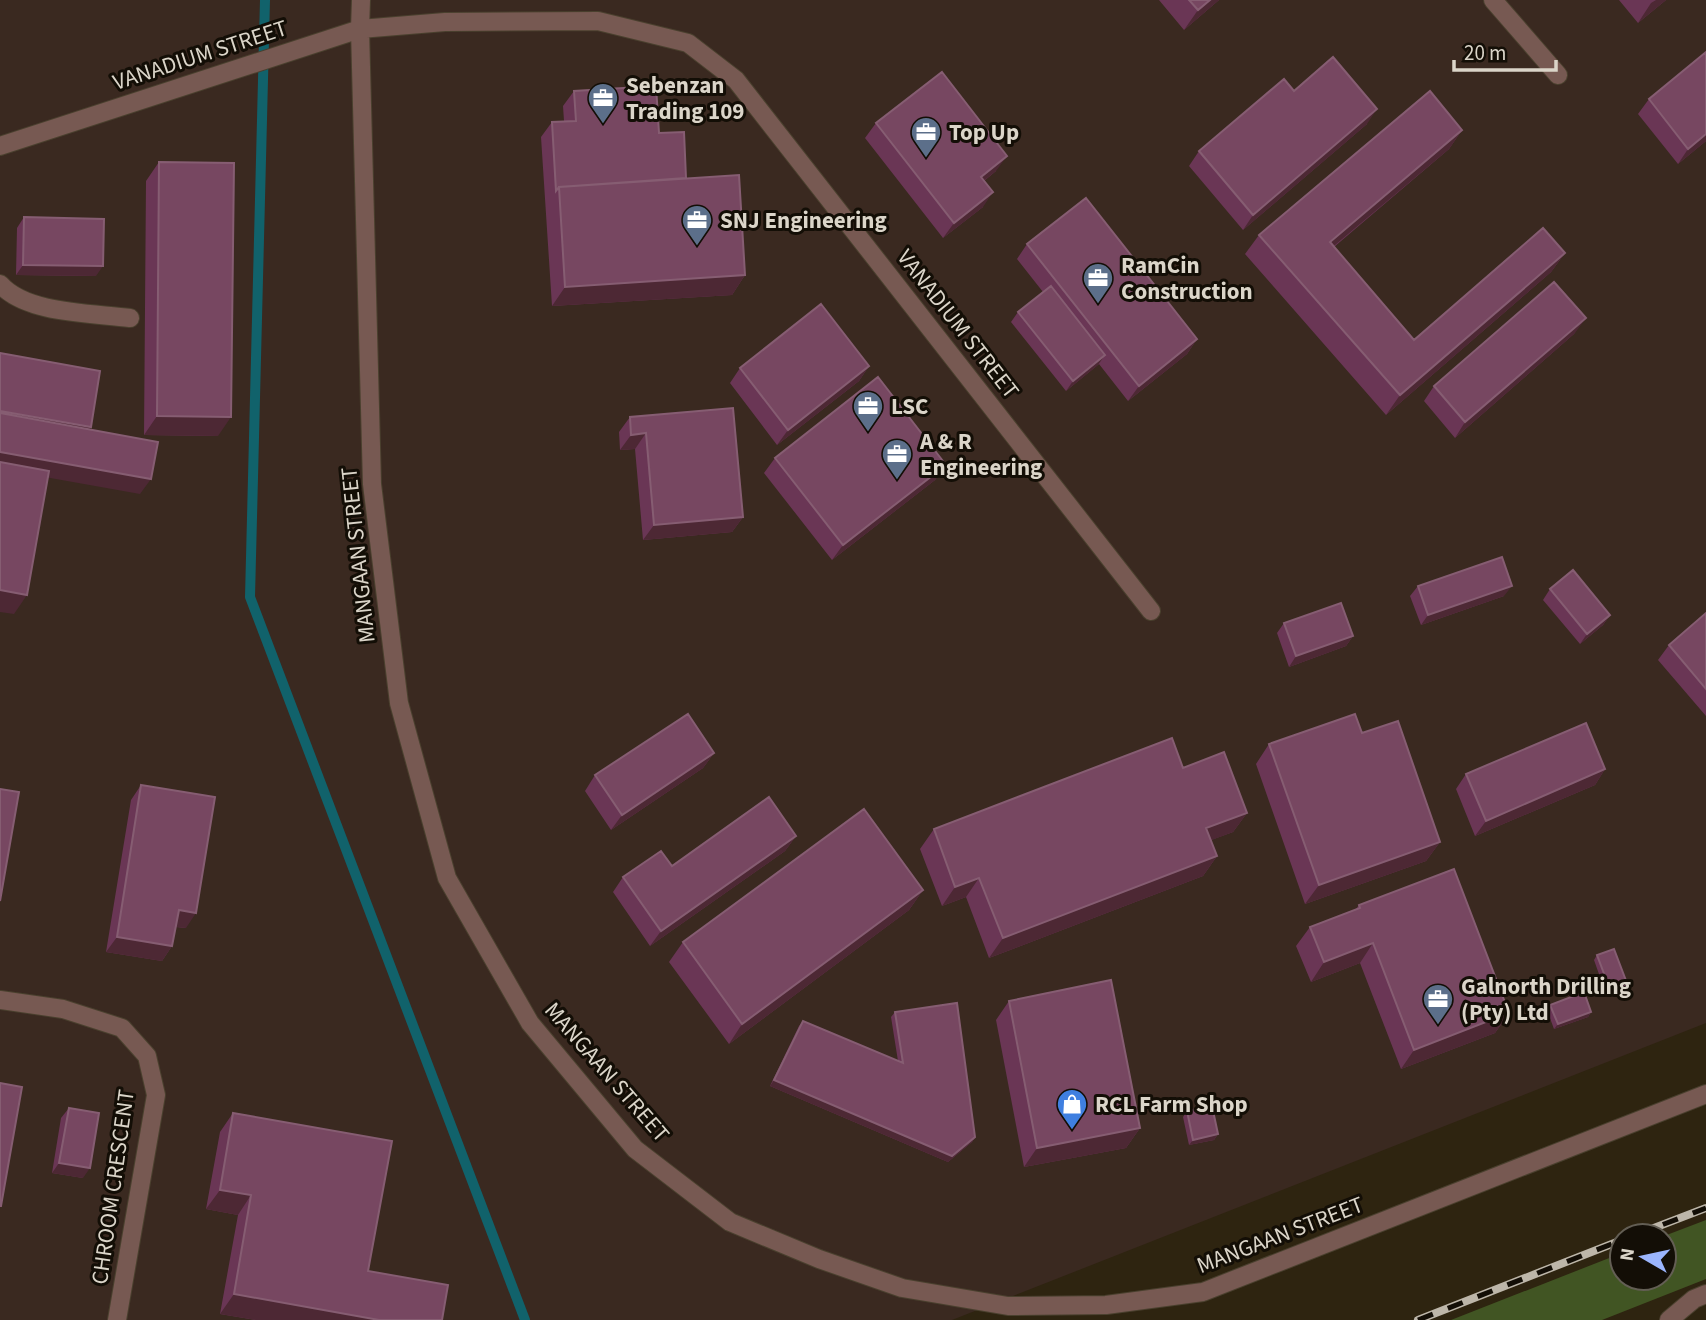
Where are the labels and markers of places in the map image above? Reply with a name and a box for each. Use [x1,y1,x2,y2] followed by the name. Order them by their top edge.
[626,69,744,128] place label: Sebenzan Trading 109
[586,81,620,125] office icon: Sebenzan Trading 109
[909,115,943,159] office icon: Top Up
[949,116,1019,149] place label: Top Up
[680,203,714,247] office icon: SNJ Engineering
[720,204,887,237] place label: SNJ Engineering
[1121,249,1253,308] place label: RamCin Construction
[1081,261,1115,305] office icon: RamCin Construction
[851,389,885,433] office icon: LSC
[891,390,928,423] place label: LSC
[919,425,1042,484] place label: A & R Engineering
[880,437,914,481] office icon: A & R Engineering
[1461,970,1631,1029] place label: Galnorth Drilling (Pty) Ltd
[1421,982,1455,1026] office icon: Galnorth Drilling (Pty) Ltd
[1055,1087,1089,1131] shop icon: RCL Farm Shop
[1095,1088,1248,1121] place label: RCL Farm Shop

